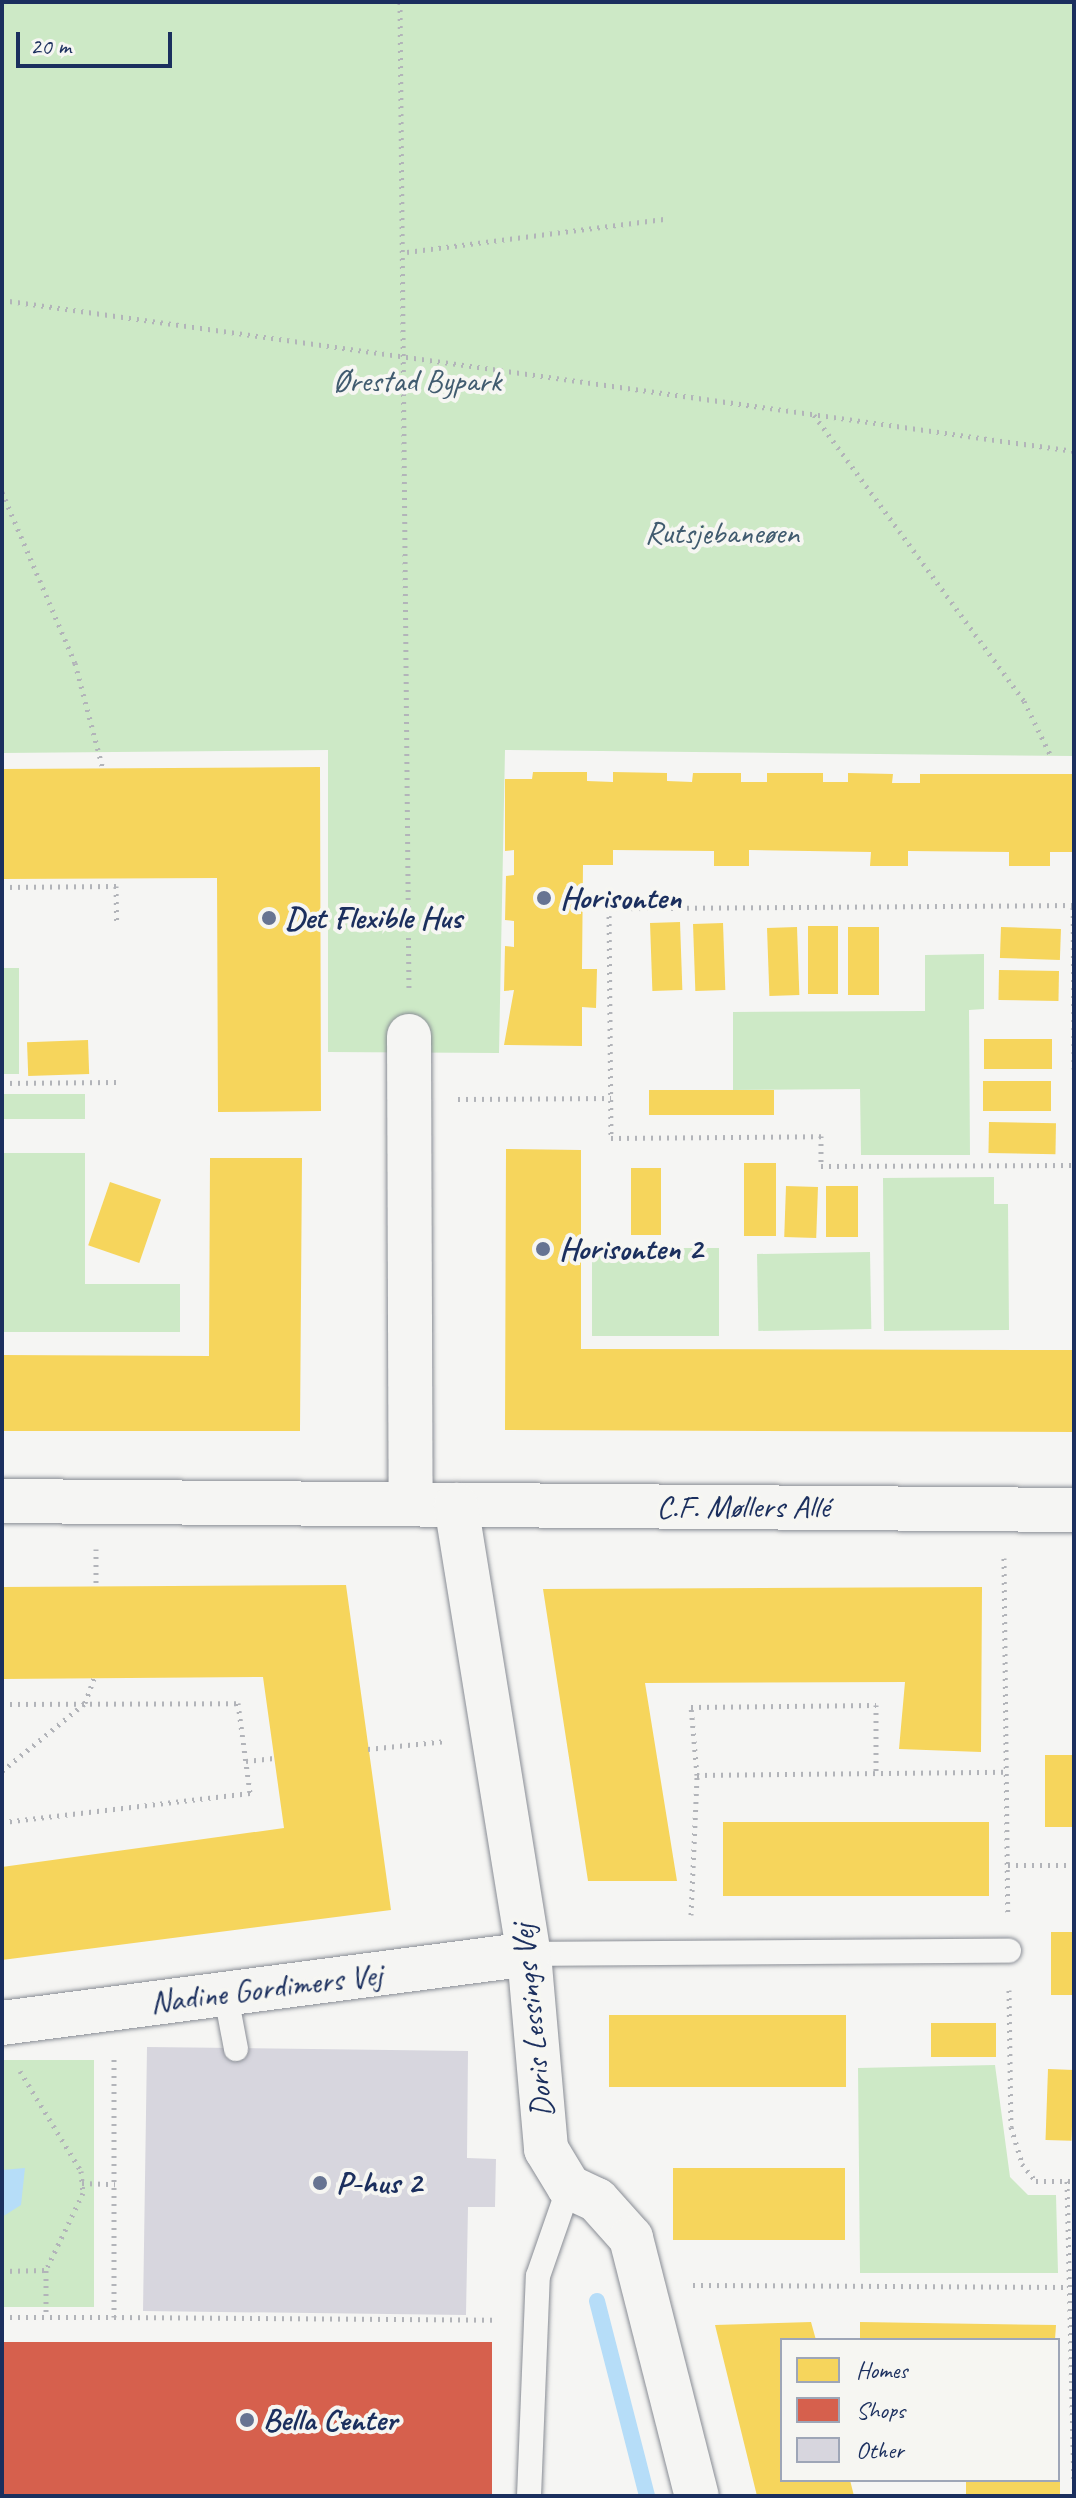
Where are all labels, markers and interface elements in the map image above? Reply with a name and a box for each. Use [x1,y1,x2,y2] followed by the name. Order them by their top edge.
[20,16,176,66] scale bar
[30,31,71,61] text: 20 m
[332,362,502,400] park label: Ørestad Bypark
[645,514,799,552] park label: Rutsjebaneøen
[560,879,681,917] place label: Horisonten
[535,889,553,907] marker: Horisonten
[285,899,462,937] place label: Det Flexible Hus
[260,909,278,927] marker: Det Flexible Hus
[559,1230,702,1268] place label: Horisonten 2
[534,1240,552,1258] marker: Horisonten 2
[656,1488,830,1526] street label: C.F. Møllers Allé
[504,1922,562,2120] street label: Doris Lessings Vej
[149,1956,383,2022] street label: Nadine Gordimers Vej
[336,2164,422,2202] place label: P-hus 2
[311,2174,329,2192] marker: P-hus 2
[780,2338,1060,2482] legend
[856,2355,907,2385] text: Homes
[856,2395,905,2425] text: Shops
[263,2401,396,2439] place label: Bella Center
[238,2411,256,2429] marker: Bella Center
[856,2435,904,2465] text: Other

